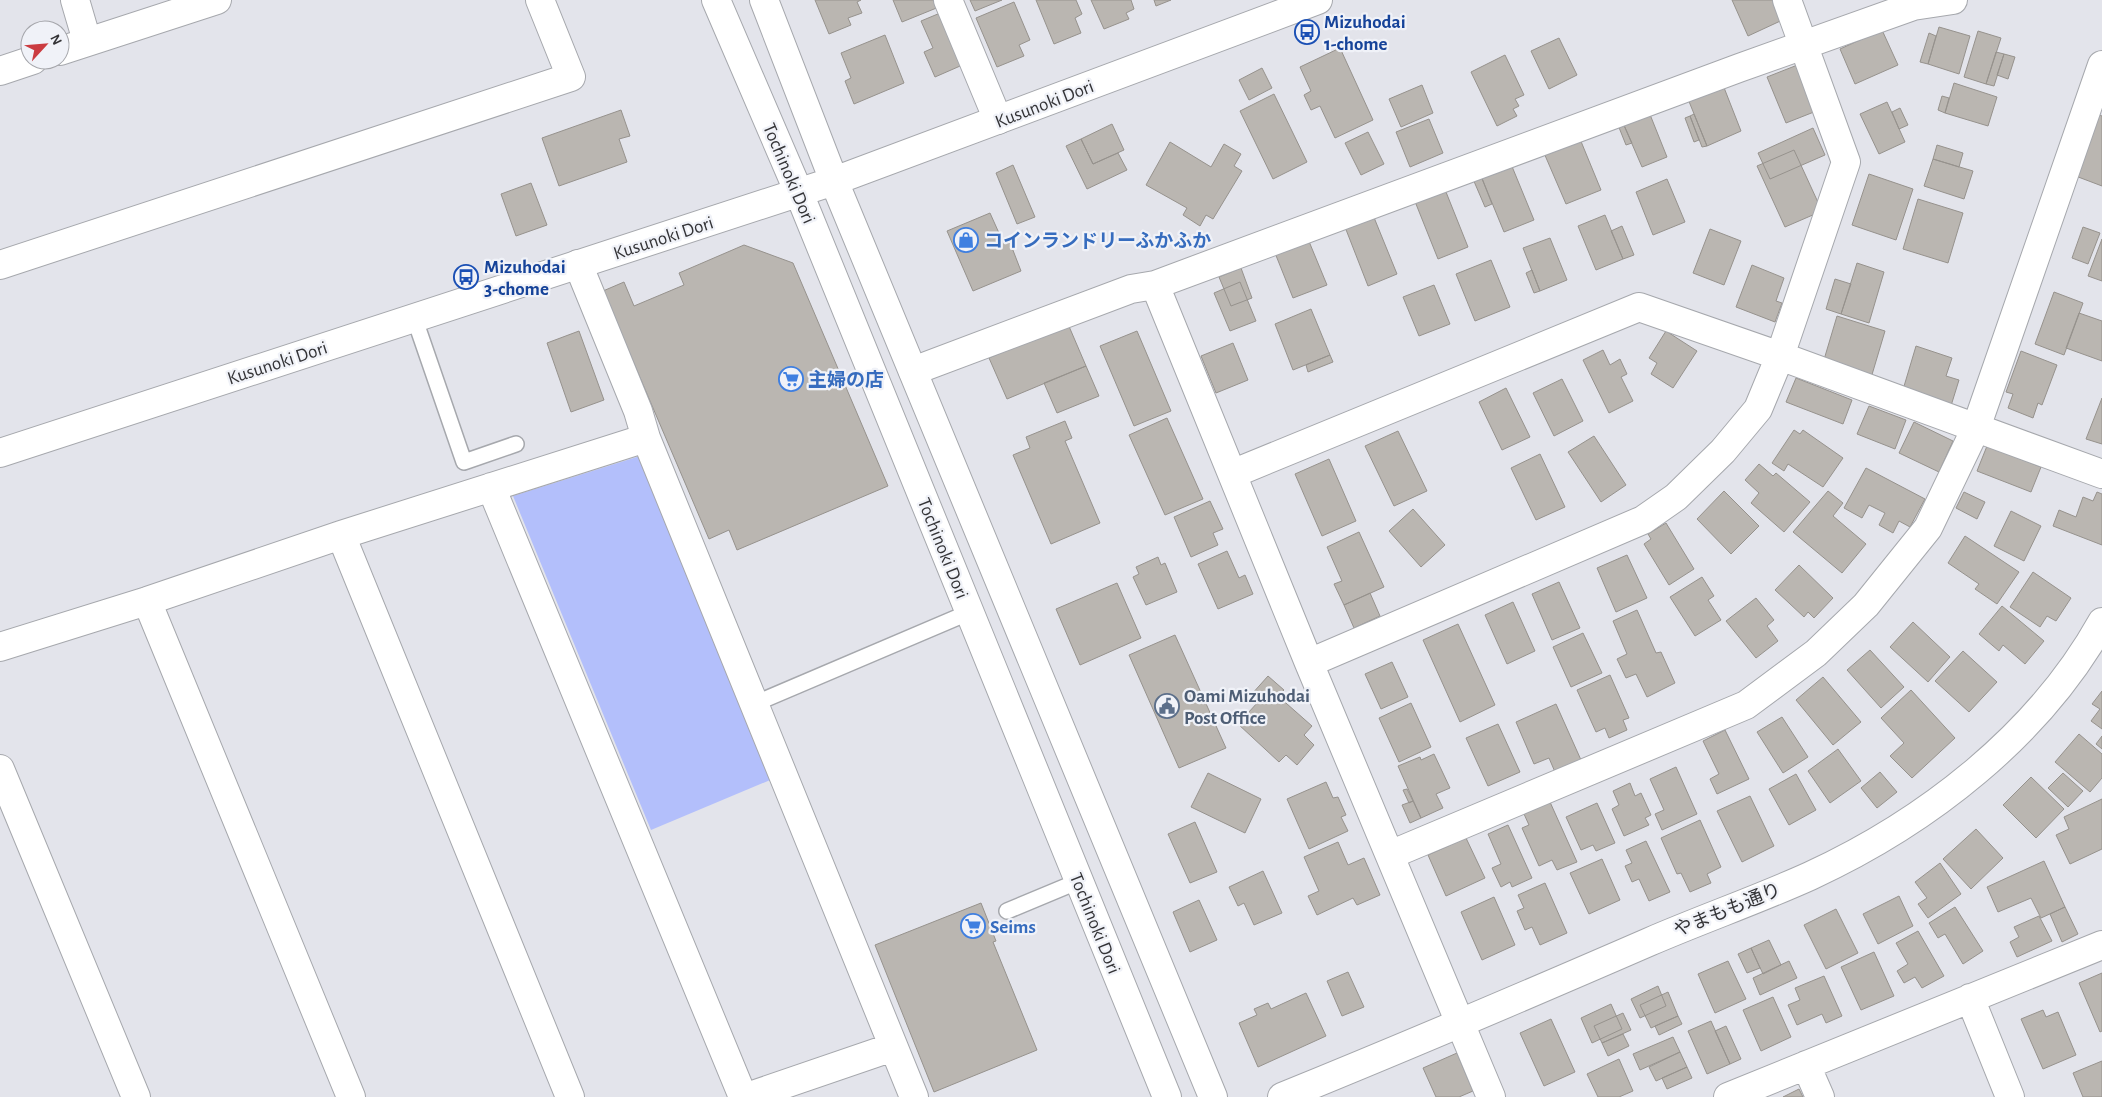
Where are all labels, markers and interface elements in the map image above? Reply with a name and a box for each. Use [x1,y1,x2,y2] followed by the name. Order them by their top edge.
[1324,13,1406,54] place label: Mizuhodai 1-chome
[1294,19,1320,45] bus stop icon: Mizuhodai 1-chome
[20,20,70,70] north arrow
[47,32,64,47] text: N
[993,77,1096,132] street label: Kusunoki Dori
[759,121,818,226] street label: Tochinoki Dori
[611,213,716,264] street label: Kusunoki Dori
[953,227,979,253] shop icon: コインランドリーふかふか
[984,231,1211,251] place label: コインランドリーふかふか
[484,258,566,299] place label: Mizuhodai 3-chome
[453,264,479,290] bus stop icon: Mizuhodai 3-chome
[225,338,330,389] street label: Kusunoki Dori
[778,366,804,392] supermarket icon: 主婦の店
[808,369,884,390] place label: 主婦の店
[914,495,971,602] street label: Tochinoki Dori
[1184,687,1310,728] place label: Oami Mizuhodai Post Office
[1154,693,1180,719] public building icon: Oami Mizuhodai Post Office
[1066,870,1123,977] street label: Tochinoki Dori
[1671,879,1784,941] street label: やまもも通り
[960,913,986,939] supermarket icon: Seims
[990,918,1036,937] place label: Seims

